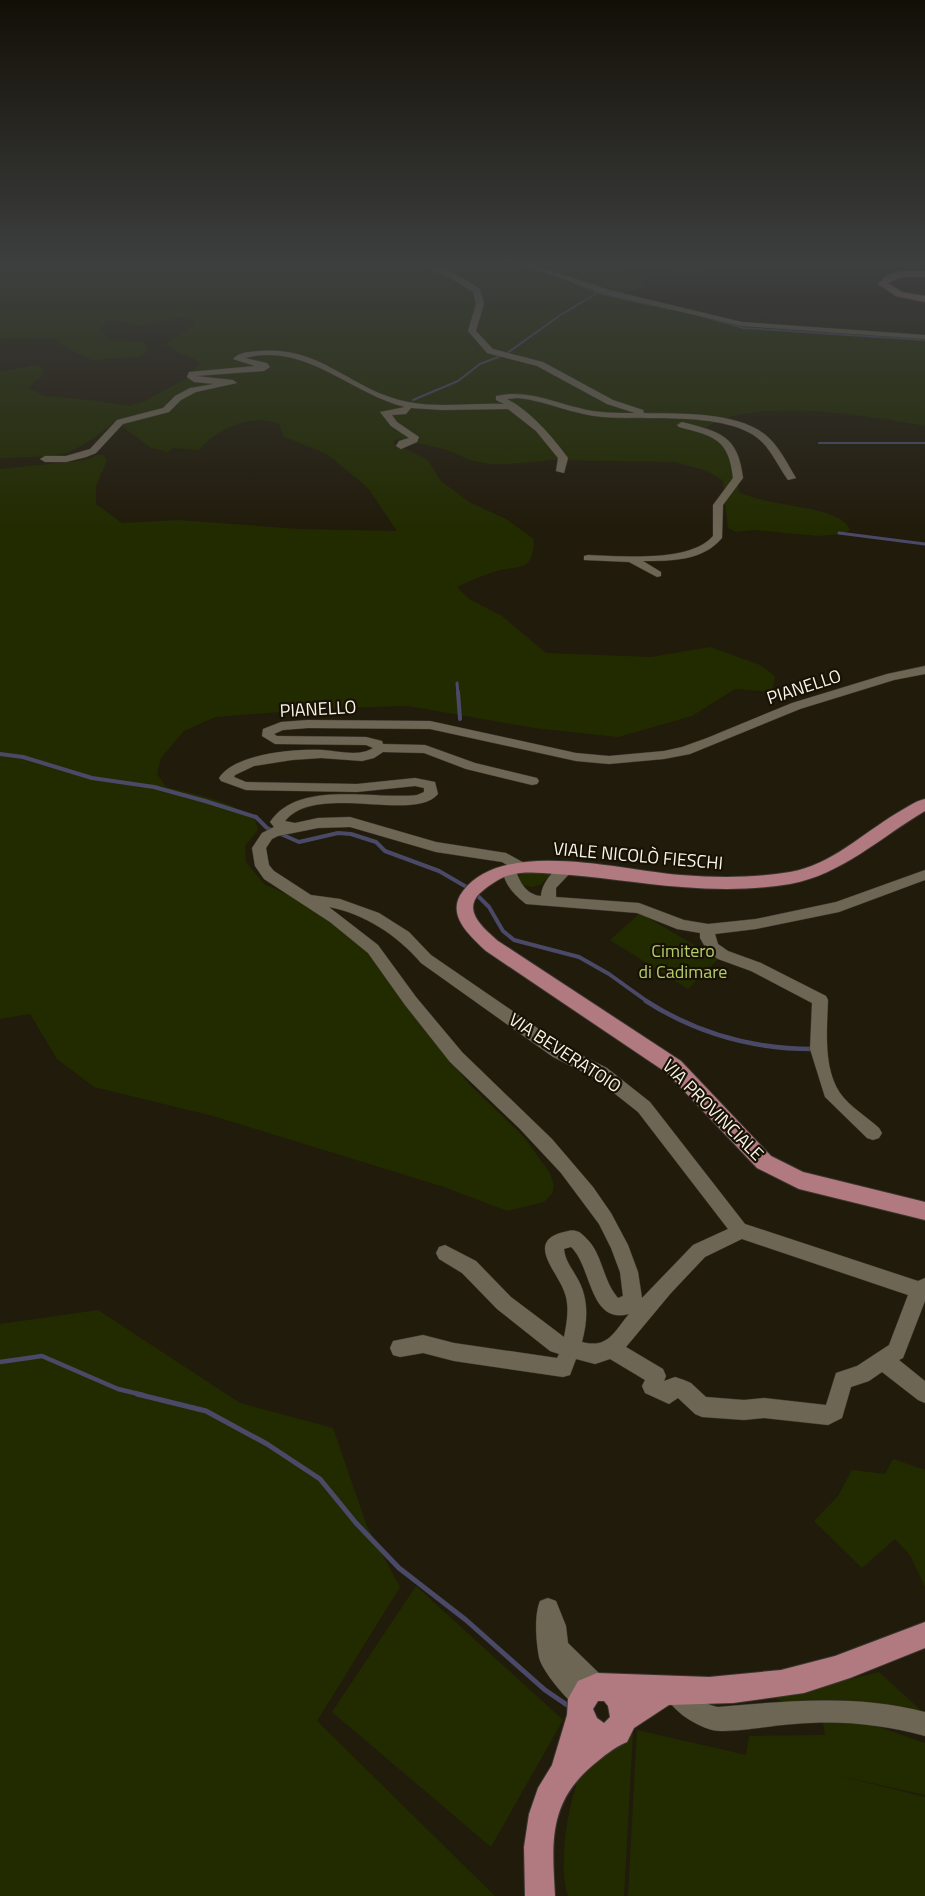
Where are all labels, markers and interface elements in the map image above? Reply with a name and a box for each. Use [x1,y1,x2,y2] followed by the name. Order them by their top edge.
[763,662,844,711] street label: PIANELLO
[279,693,357,724] street label: PIANELLO
[552,835,724,876] street label: VIALE NICOLÒ FIESCHI
[639,937,727,985] park label: Cimitero di Cadimare
[504,1006,627,1099] street label: VIA BEVERATOIO
[657,1053,770,1166] street label: VIA PROVINCIALE

